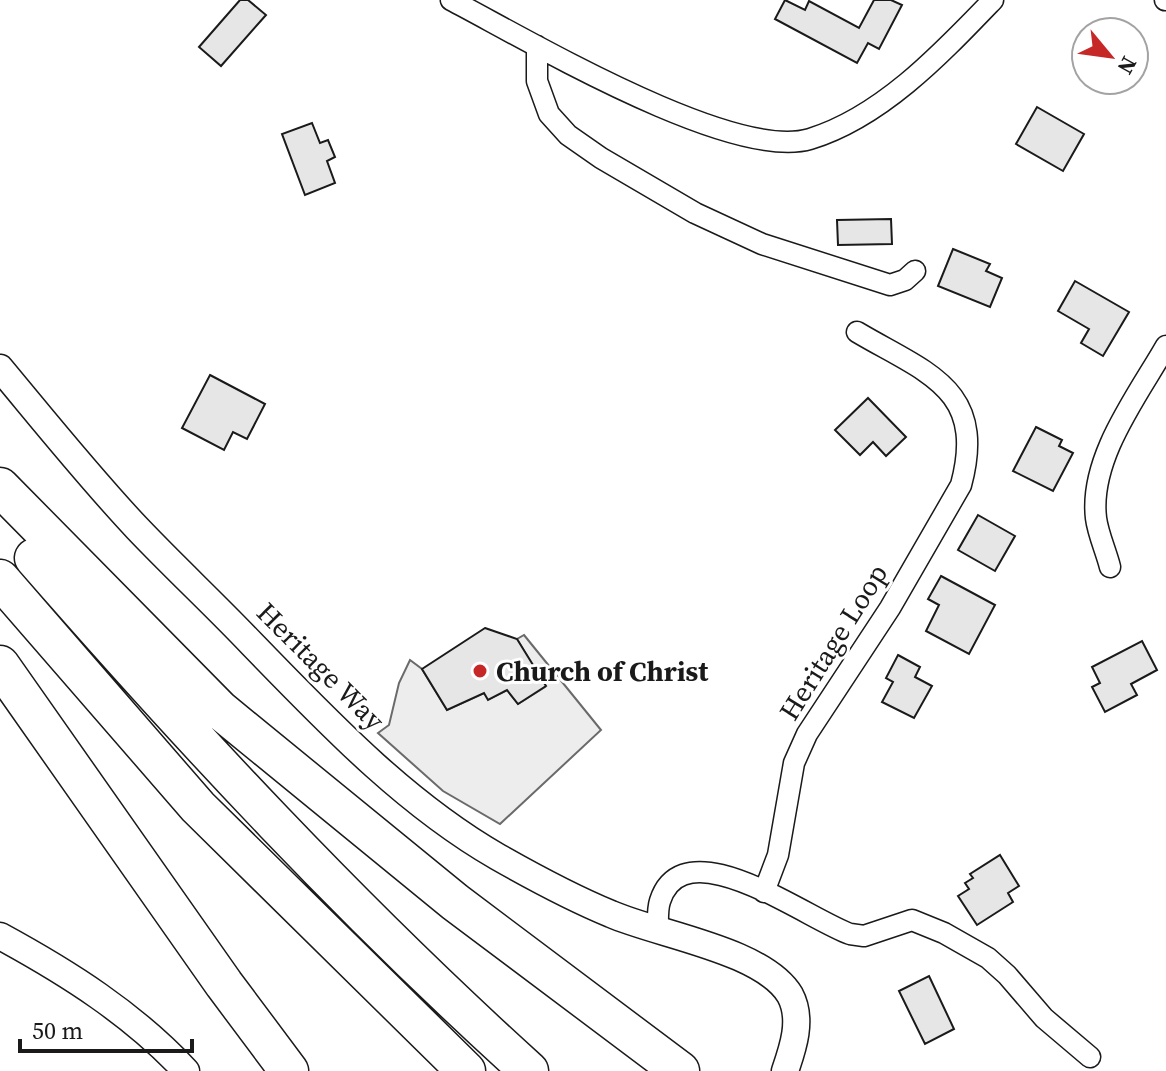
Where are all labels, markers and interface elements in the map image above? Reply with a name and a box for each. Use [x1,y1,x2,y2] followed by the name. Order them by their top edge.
[1070,16,1150,96] north arrow
[1110,51,1144,80] text: N
[770,557,896,727] street label: Heritage Loop
[249,594,394,739] street label: Heritage Way
[496,652,709,690] place label: Church of Christ
[471,662,489,680] marker: Church of Christ
[20,1003,192,1053] scale bar
[32,1014,83,1047] text: 50 m

